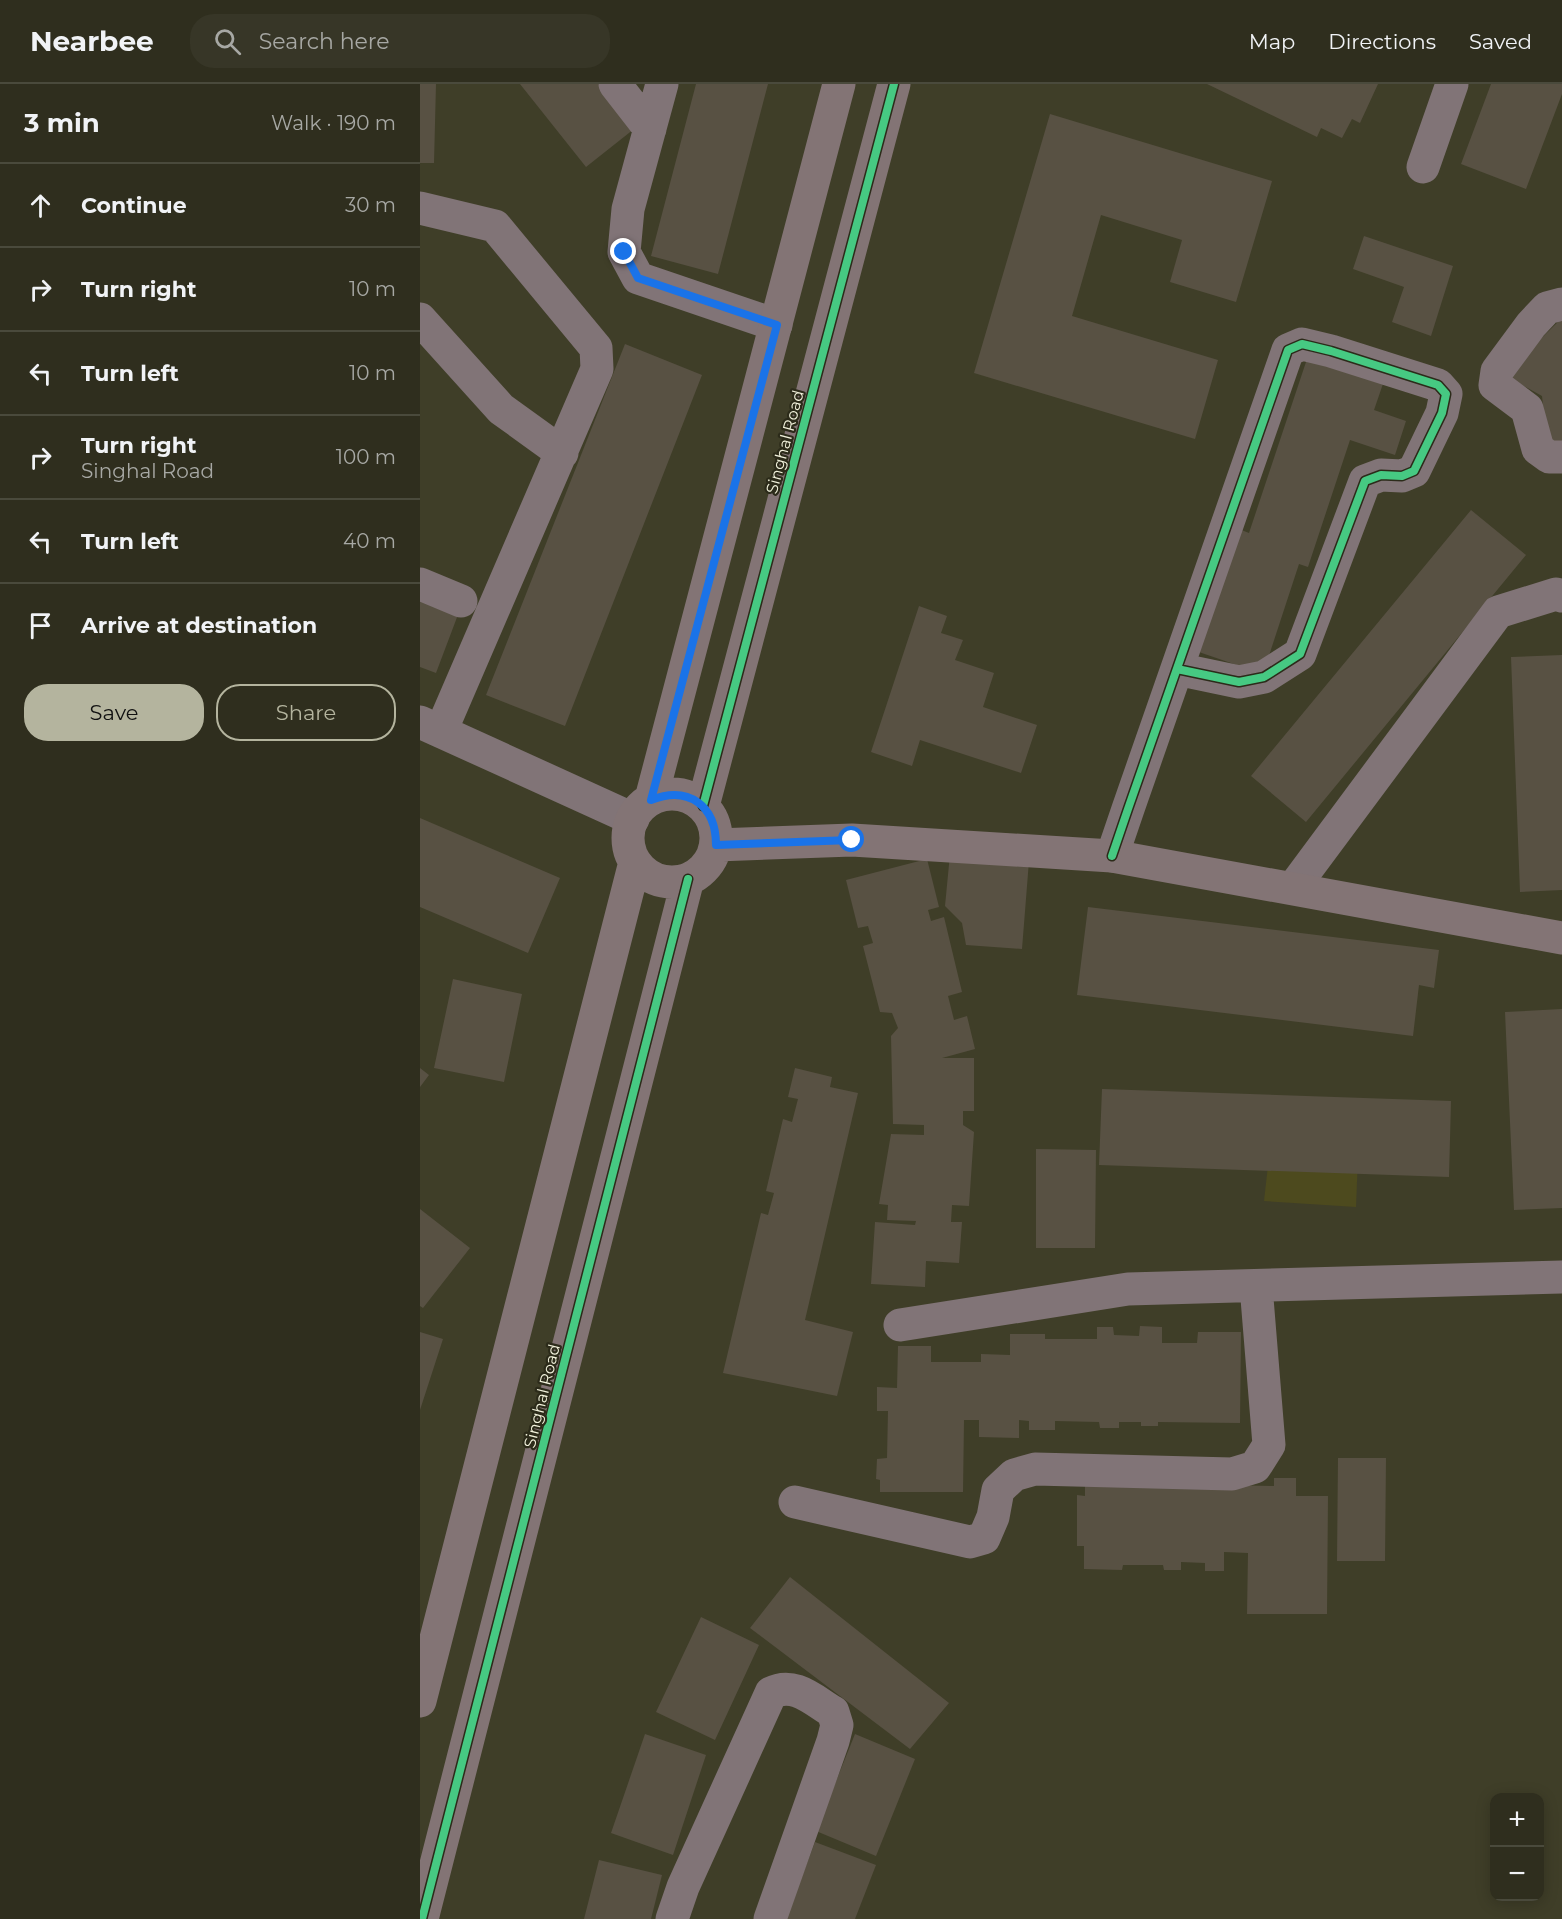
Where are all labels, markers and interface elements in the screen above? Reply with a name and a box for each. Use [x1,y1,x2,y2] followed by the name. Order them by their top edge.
[190,14,610,68] search box
[30,24,154,58] text: Nearbee
[211,25,244,58] icon: search
[259,28,390,55] text: Search here
[1249,29,1295,54] text: Map
[1328,29,1436,54] text: Directions
[1469,29,1532,54] text: Saved
[24,107,100,139] text: 3 min
[271,111,396,135] text: Walk · 190 m
[24,189,57,222] icon: ahead
[81,192,187,219] text: Continue
[345,193,396,217] text: 30 m
[610,238,636,264] route end
[24,273,57,306] icon: right
[81,276,196,303] text: Turn right
[349,277,396,301] text: 10 m
[24,357,57,390] icon: left
[81,360,179,387] text: Turn left
[349,361,396,385] text: 10 m
[762,388,808,496] street label: Singhal Road
[81,432,196,459] text: Turn right
[24,441,57,474] icon: right
[336,445,396,469] text: 100 m
[81,459,214,483] text: Singhal Road
[24,525,57,558] icon: left
[81,528,179,555] text: Turn left
[343,529,396,553] text: 40 m
[24,609,57,642] icon: arrive
[81,612,317,639] text: Arrive at destination
[24,684,204,741] button: Save
[216,684,396,741] button: Share
[838,826,864,852] route start
[520,1342,564,1450] street label: Singhal Road
[1490,1793,1544,1901] map controls
[1490,1793,1544,1847] button: +
[1490,1847,1544,1901] button: −

